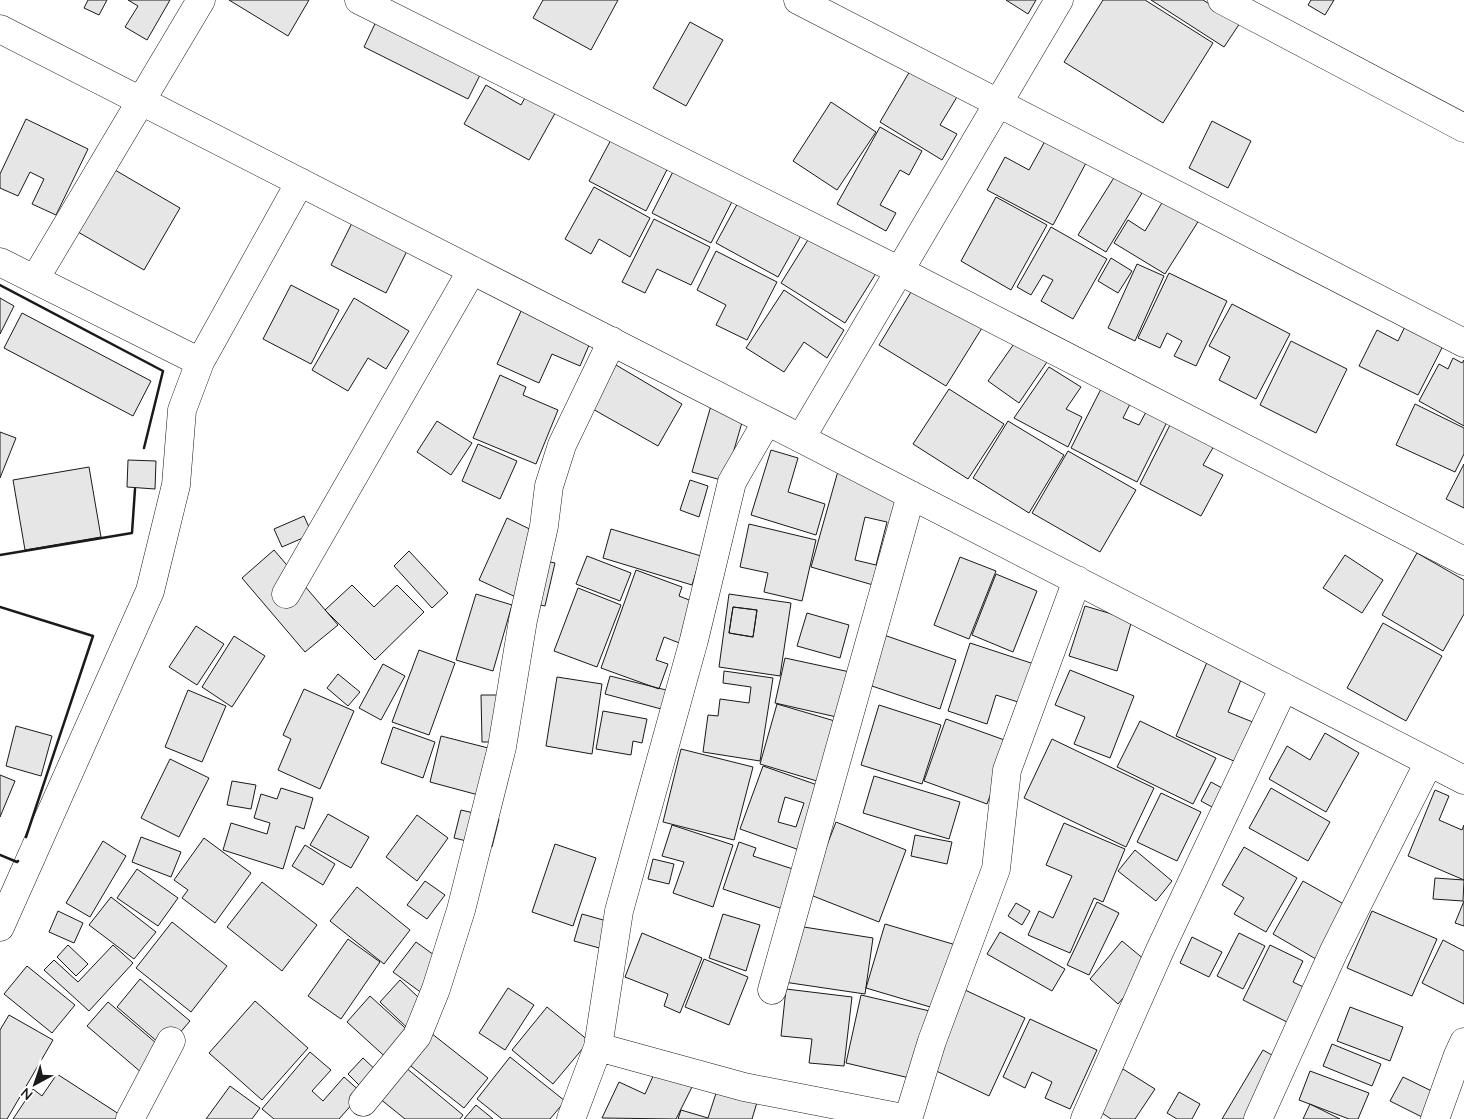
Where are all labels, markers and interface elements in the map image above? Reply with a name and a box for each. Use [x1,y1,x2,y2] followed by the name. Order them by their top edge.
[10,1059,60,1109] north arrow
[17,1084,36,1104] text: N

